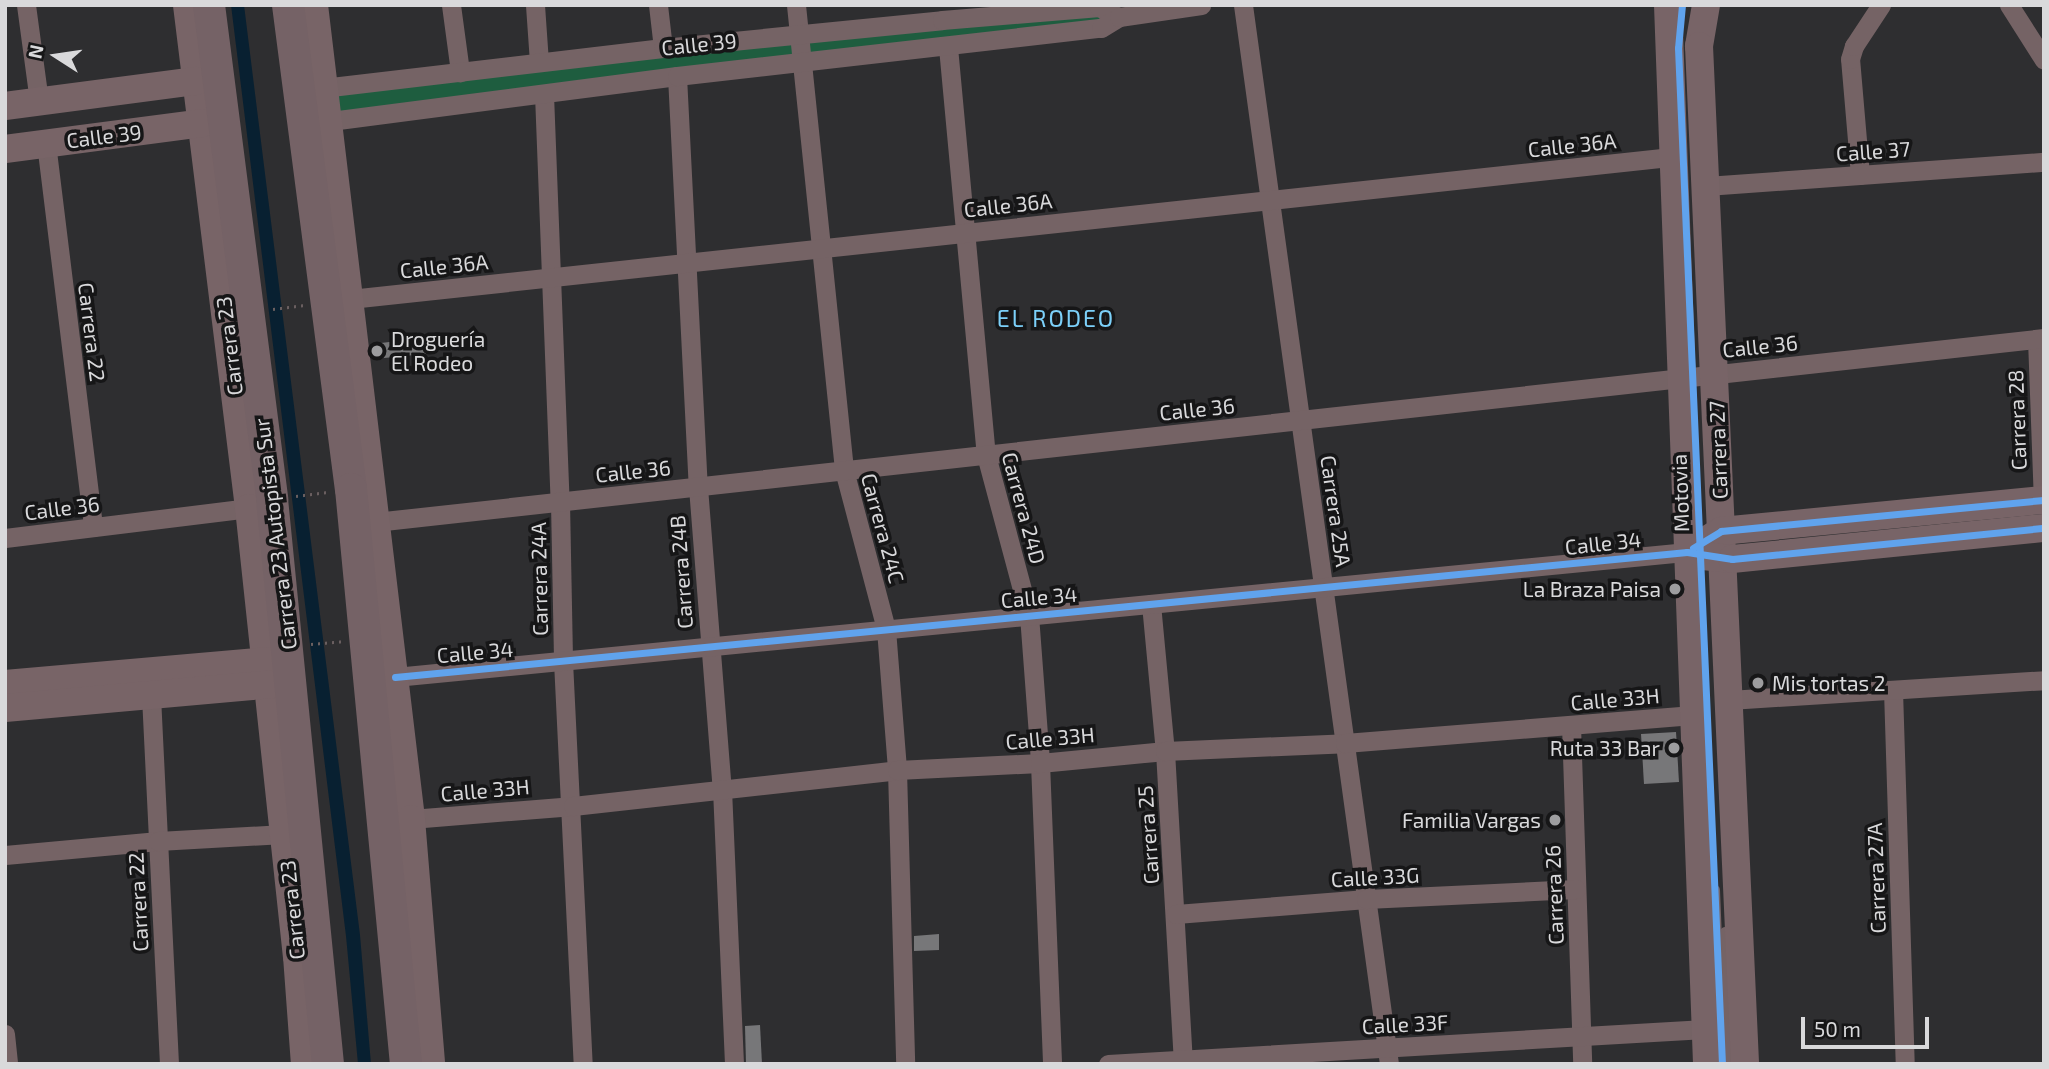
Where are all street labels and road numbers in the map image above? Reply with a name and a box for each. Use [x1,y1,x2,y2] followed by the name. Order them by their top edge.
[660,28,738,60] street label: Calle 39
[65,119,143,153] street label: Calle 39
[1527,128,1617,162] street label: Calle 36A
[1835,136,1911,166] street label: Calle 37
[963,188,1053,222] street label: Calle 36A
[399,249,489,283] street label: Calle 36A
[73,281,111,383] street label: Carrera 22
[210,295,248,397] street label: Carrera 23
[1721,330,1799,362] street label: Calle 36
[2003,369,2031,471] street label: Carrera 28
[1158,393,1236,425] street label: Calle 36
[1704,400,1732,500] street label: Carrera 27
[248,417,302,651] street label: Carrera 23 Autopista Sur
[997,449,1051,567] street label: Carrera 24D
[1316,454,1356,568] street label: Carrera 25A
[1666,454,1694,532] street label: Motovia
[594,455,672,487] street label: Calle 36
[856,470,910,586] street label: Carrera 24C
[23,491,101,525] street label: Calle 36
[664,514,698,630] street label: Carrera 24B
[525,522,553,636] street label: Carrera 24A
[1564,526,1642,560] street label: Calle 34
[1000,581,1078,613] street label: Calle 34
[436,636,514,668] street label: Calle 34
[1569,683,1661,715] street label: Calle 33H
[1004,722,1096,754] street label: Calle 33H
[439,774,531,806] street label: Calle 33H
[1132,785,1164,885] street label: Carrera 25
[1861,822,1891,934] street label: Carrera 27A
[1540,845,1568,945] street label: Carrera 26
[123,852,153,952] street label: Carrera 22
[274,859,310,961] street label: Carrera 23
[1330,862,1420,892] street label: Calle 33G
[1361,1009,1449,1039] street label: Calle 33F

